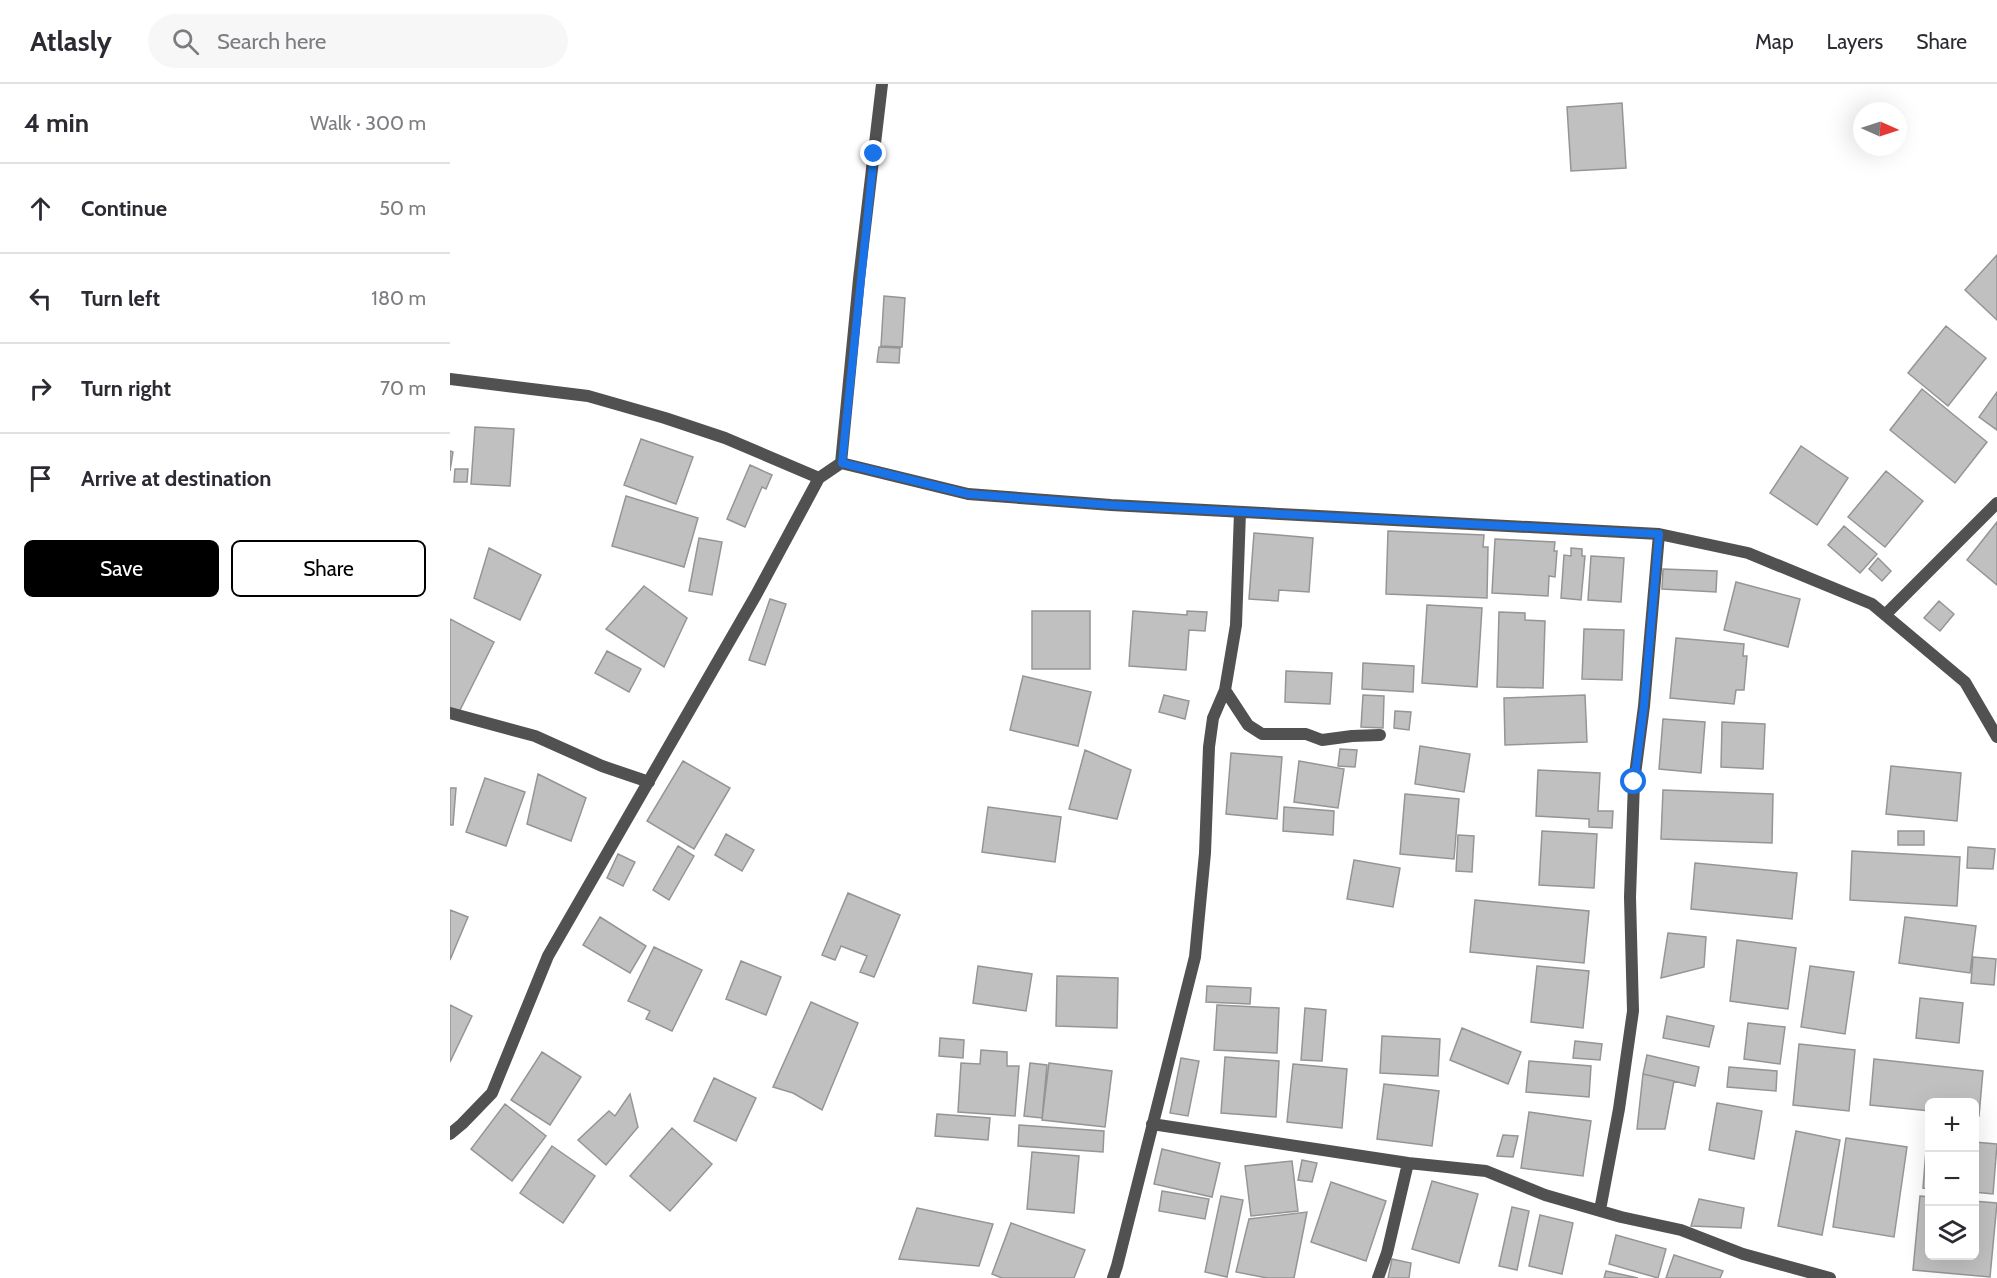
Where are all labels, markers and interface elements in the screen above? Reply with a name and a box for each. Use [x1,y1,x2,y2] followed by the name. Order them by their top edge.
[148,14,568,68] search box
[30,24,112,58] text: Atlasly
[169,25,202,58] icon: search
[217,28,326,55] text: Search here
[1755,29,1794,54] text: Map
[1827,29,1883,54] text: Layers
[1916,29,1967,54] text: Share
[1853,102,1907,156] north arrow
[24,107,89,139] text: 4 min
[310,111,426,135] text: Walk · 300 m
[860,140,886,166] route end
[24,192,57,225] icon: ahead
[81,195,167,222] text: Continue
[379,196,426,220] text: 50 m
[24,282,57,315] icon: left
[81,285,160,312] text: Turn left
[371,286,426,310] text: 180 m
[24,372,57,405] icon: right
[81,375,171,402] text: Turn right
[380,376,426,400] text: 70 m
[24,462,57,495] icon: arrive
[81,465,271,492] text: Arrive at destination
[24,540,219,597] button: Save
[231,540,426,597] button: Share
[1620,768,1646,794] route start
[1925,1098,1979,1260] map controls
[1925,1098,1979,1152] button: +
[1925,1152,1979,1206] button: −
[1925,1206,1979,1260] button: layers

